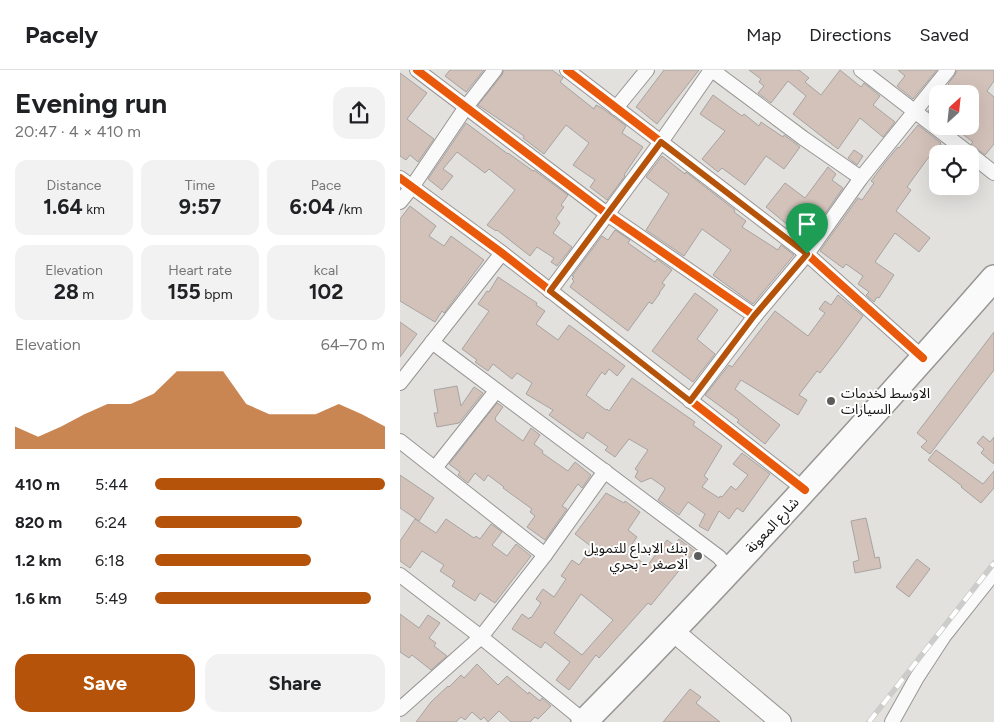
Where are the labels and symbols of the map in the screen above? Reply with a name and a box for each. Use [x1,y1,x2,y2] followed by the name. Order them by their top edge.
[929,85,979,135] north arrow
[786,203,828,254] pin
[841,385,930,418] place label: الاوسط لخدمات السيارات
[825,395,837,407] marker: الاوسط لخدمات السيارات
[742,494,804,558] street label: شارع المعونة
[584,540,688,575] place label: بنك الابداع للتمويل الاصغر - بحري
[692,550,704,562] marker: بنك الابداع للتمويل الاصغر - بحري

